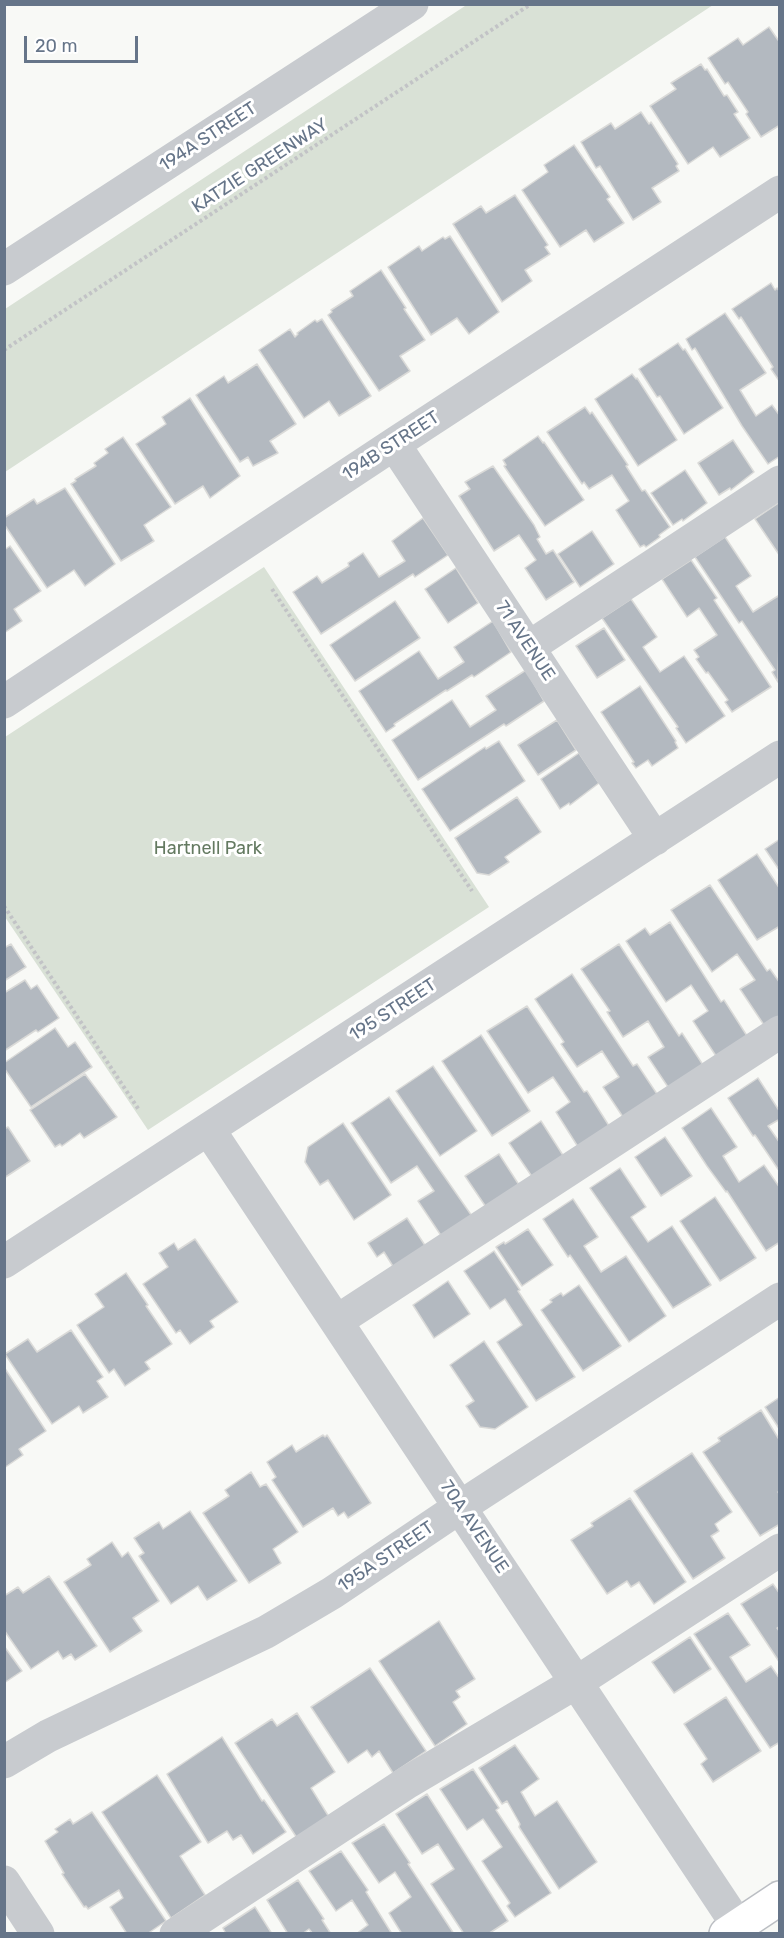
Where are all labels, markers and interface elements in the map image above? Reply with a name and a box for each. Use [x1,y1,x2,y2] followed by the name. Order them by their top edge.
[27,24,141,62] scale bar
[35,35,77,57] text: 20 m
[155,98,261,176] street label: 194A STREET
[188,114,332,218] street label: KATZIE GREENWAY
[338,407,444,485] street label: 194B STREET
[491,597,559,685] street label: 71 AVENUE
[154,838,262,860] park label: Hartnell Park
[346,974,440,1046] street label: 195 STREET
[435,1477,513,1577] street label: 70A AVENUE
[334,1517,438,1597] street label: 195A STREET

